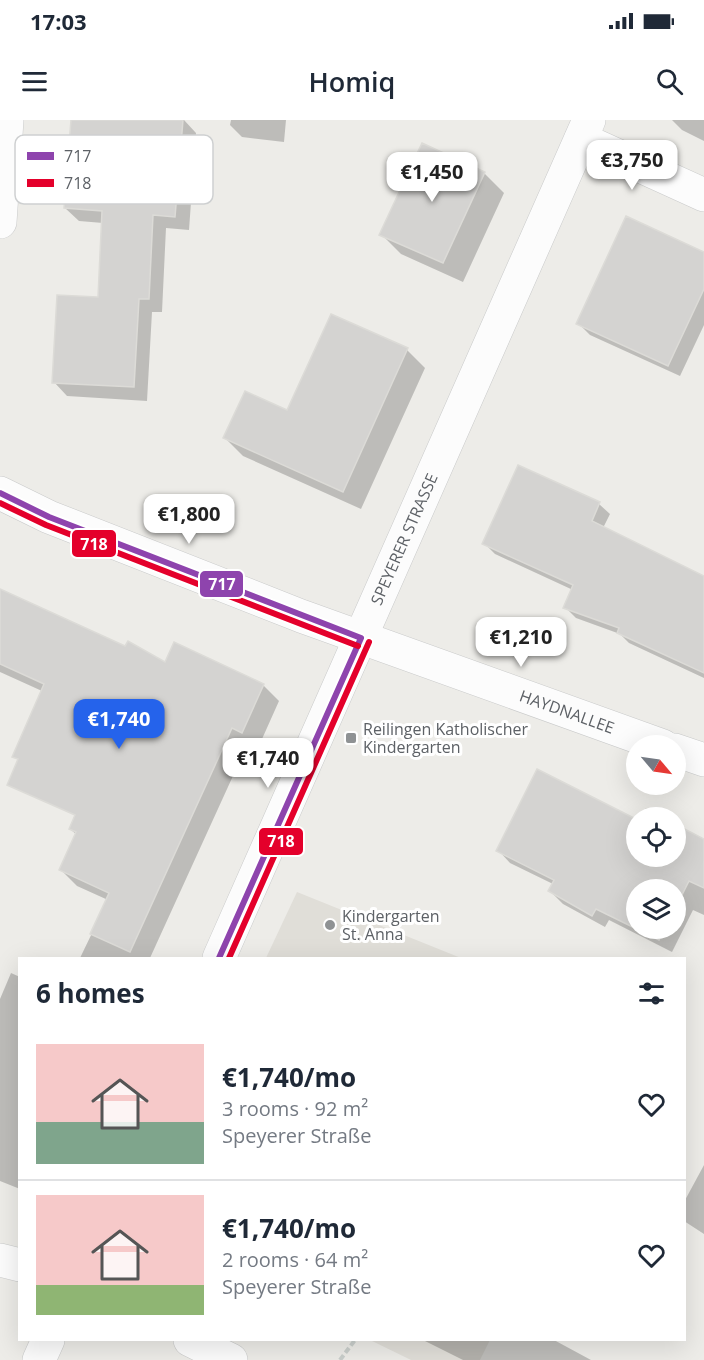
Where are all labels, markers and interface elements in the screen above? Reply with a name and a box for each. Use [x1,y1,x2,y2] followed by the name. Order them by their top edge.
[30,6,87,36] text: 17:03
[309,63,395,100] text: Homiq
[18,65,51,98] icon: menu
[653,65,686,98] icon: search
[15,135,213,204] legend
[583,140,681,191] pin: €3,750
[64,145,91,167] text: 717
[601,146,663,173] text: €3,750
[383,152,481,203] pin: €1,450
[401,158,463,185] text: €1,450
[64,172,91,194] text: 718
[365,470,443,608] street label: SPEYERER STRASSE
[140,494,238,545] pin: €1,800
[158,500,220,527] text: €1,800
[71,529,117,558] line badge: 718
[80,533,108,555] text: 718
[199,570,244,598] line badge: 717
[208,573,236,595] text: 717
[472,617,570,668] pin: €1,210
[490,623,552,650] text: €1,210
[517,684,617,739] street label: HAYDNALLEE
[70,699,168,750] pin: €1,740
[88,705,150,732] text: €1,740
[363,718,528,758] place label: Reilingen Katholischer Kindergarten
[344,731,358,745] marker: Reilingen Katholischer Kindergarten
[626,735,686,795] north arrow
[626,735,686,939] map controls
[219,738,317,789] pin: €1,740
[237,744,299,771] text: €1,740
[626,807,686,867] button: locate
[258,827,304,856] line badge: 718
[267,830,295,852] text: 718
[626,879,686,939] button: layers
[342,905,440,945] place label: Kindergarten St. Anna
[323,918,337,932] marker: Kindergarten St. Anna
[36,975,145,1011] text: 6 homes
[635,977,668,1010] icon: filters
[222,1059,356,1095] text: €1,740/mo
[84,1068,156,1140] icon: home
[635,1088,668,1121] icon: heart
[222,1095,368,1122] text: 3 rooms · 92 m²
[222,1122,372,1149] text: Speyerer Straße
[222,1210,356,1246] text: €1,740/mo
[84,1219,156,1291] icon: home
[635,1239,668,1272] icon: heart
[222,1246,368,1273] text: 2 rooms · 64 m²
[222,1273,372,1300] text: Speyerer Straße

